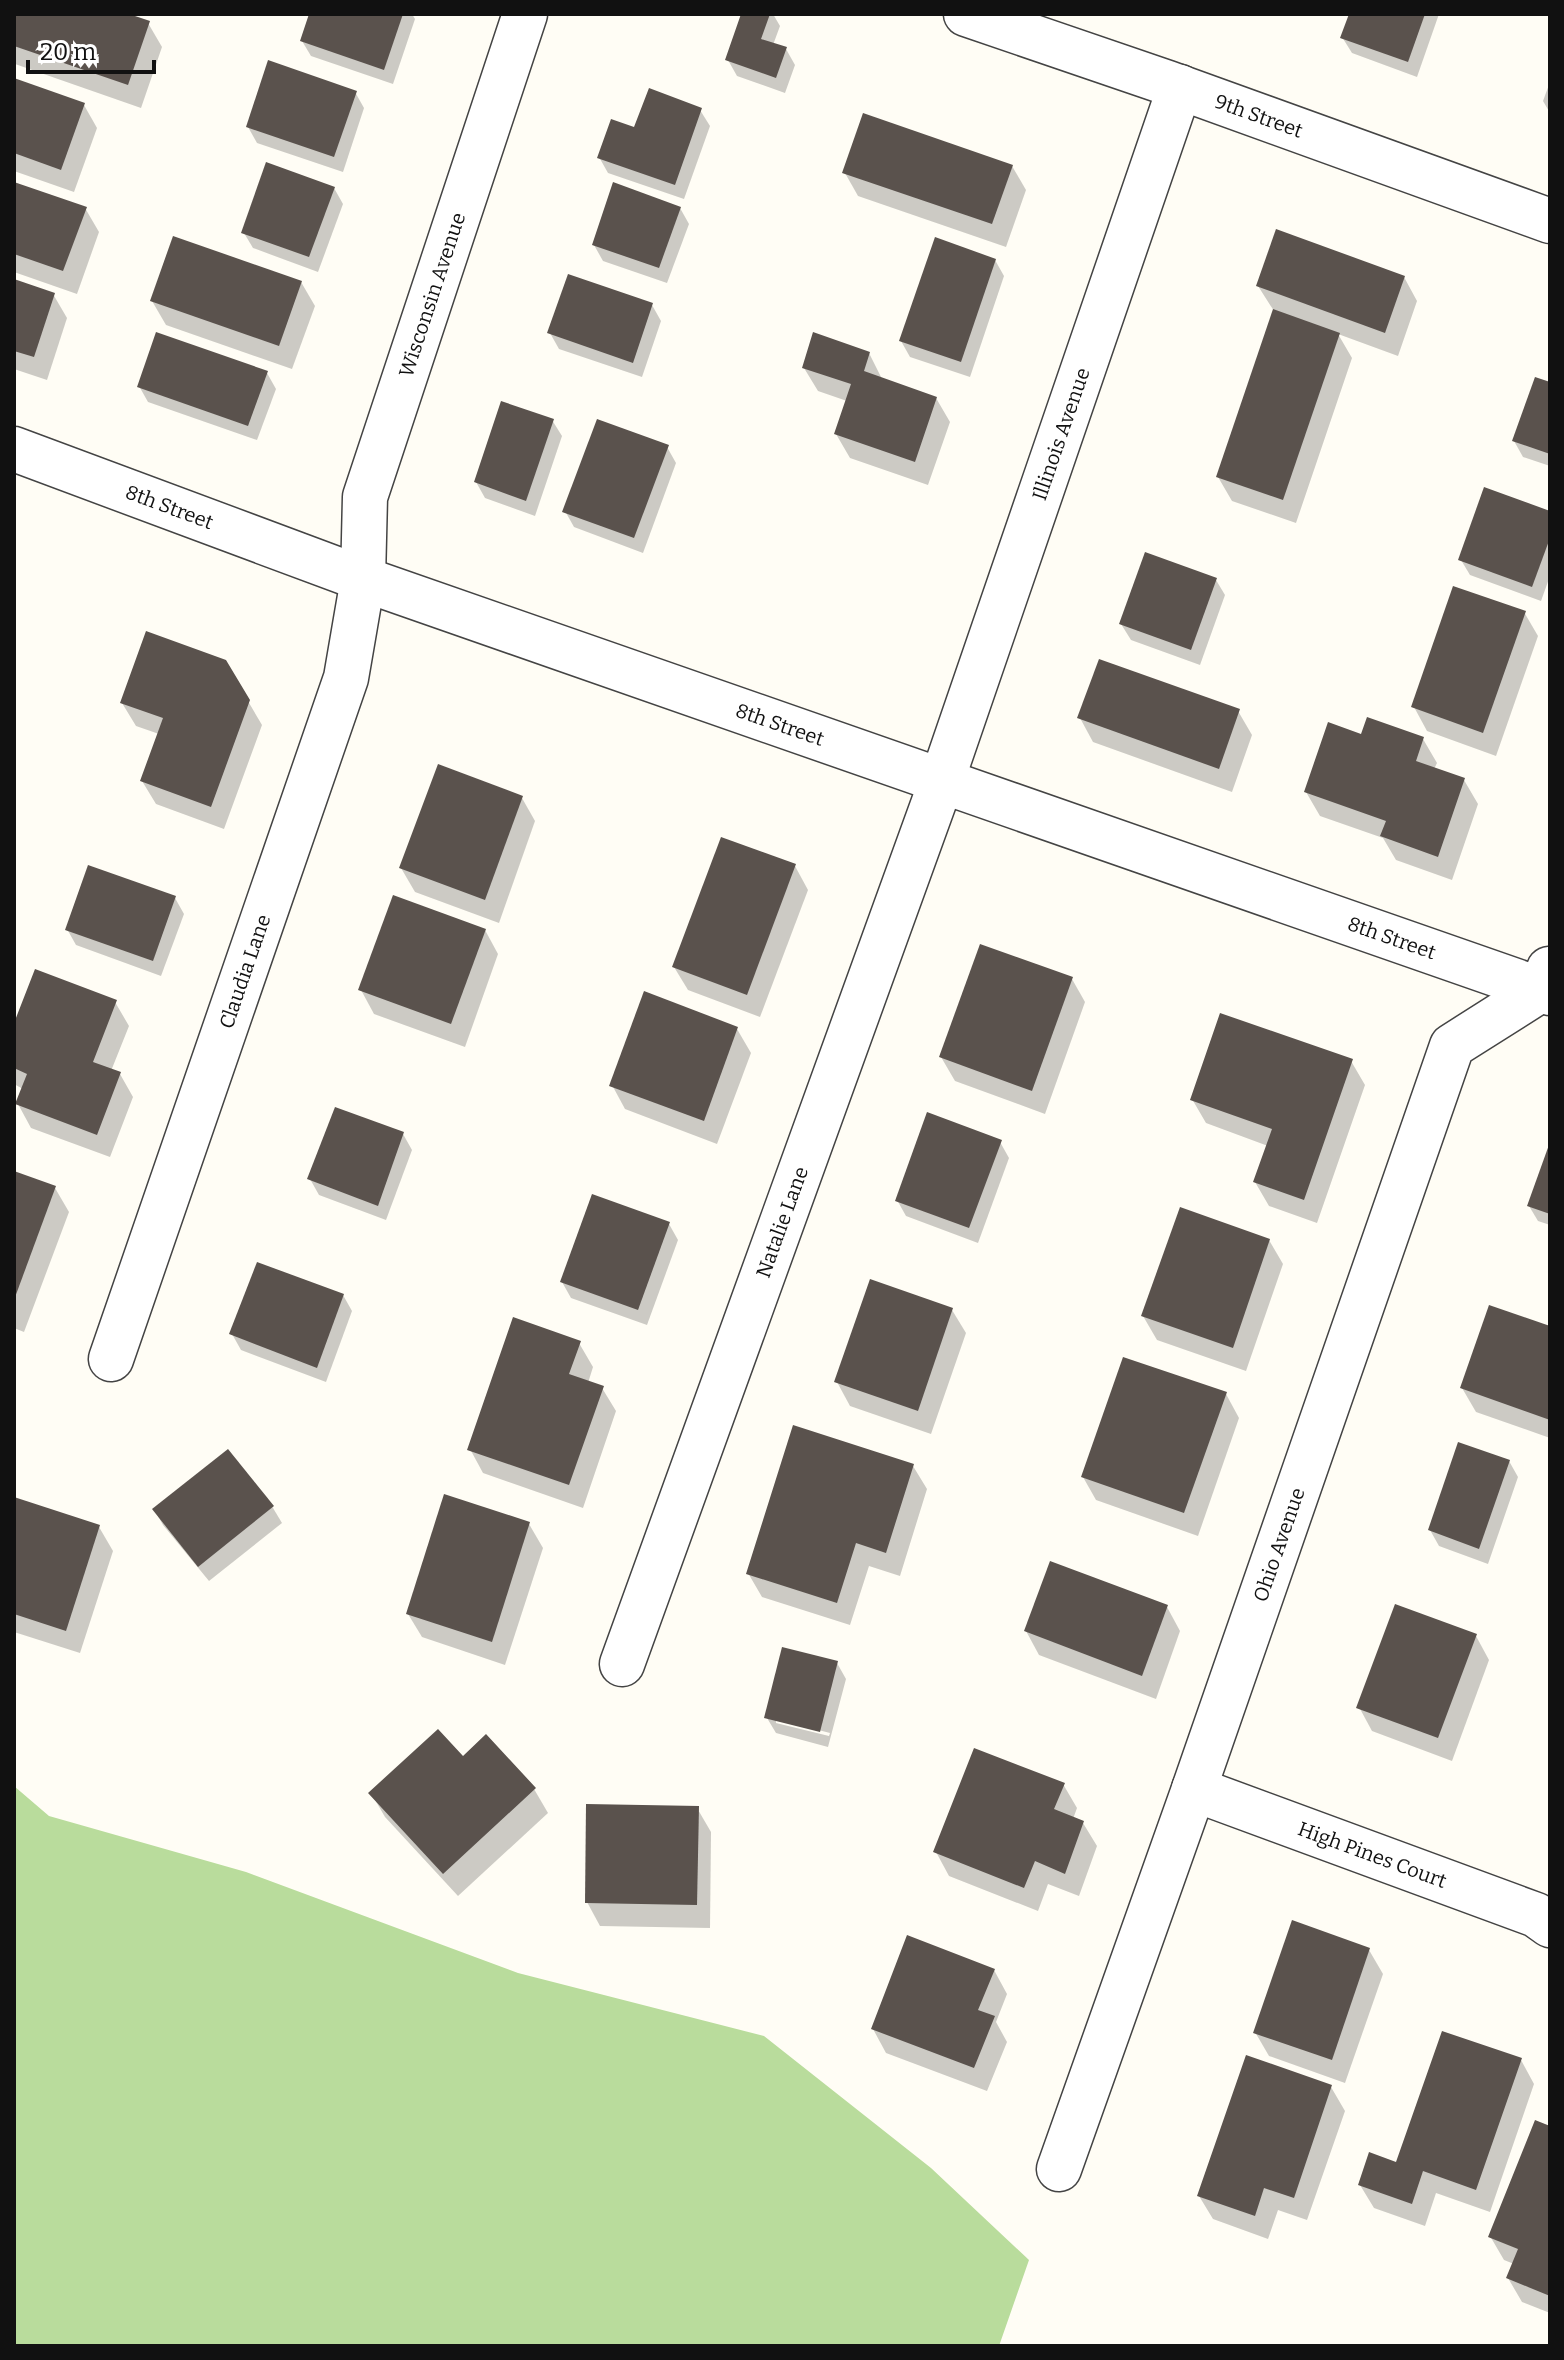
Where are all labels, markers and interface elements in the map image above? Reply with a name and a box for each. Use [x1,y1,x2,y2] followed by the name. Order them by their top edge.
[28,24,154,74] scale bar
[40,38,96,66] text: 20 m
[1212,89,1306,143] street label: 9th Street
[394,209,470,380] street label: Wisconsin Avenue
[1027,365,1095,503] street label: Illinois Avenue
[122,480,217,534] street label: 8th Street
[733,698,827,751] street label: 8th Street
[214,911,276,1032] street label: Claudia Lane
[1344,911,1439,964] street label: 8th Street
[751,1163,813,1281] street label: Natalie Lane
[1248,1484,1310,1605] street label: Ohio Avenue
[1295,1816,1450,1893] street label: High Pines Court

